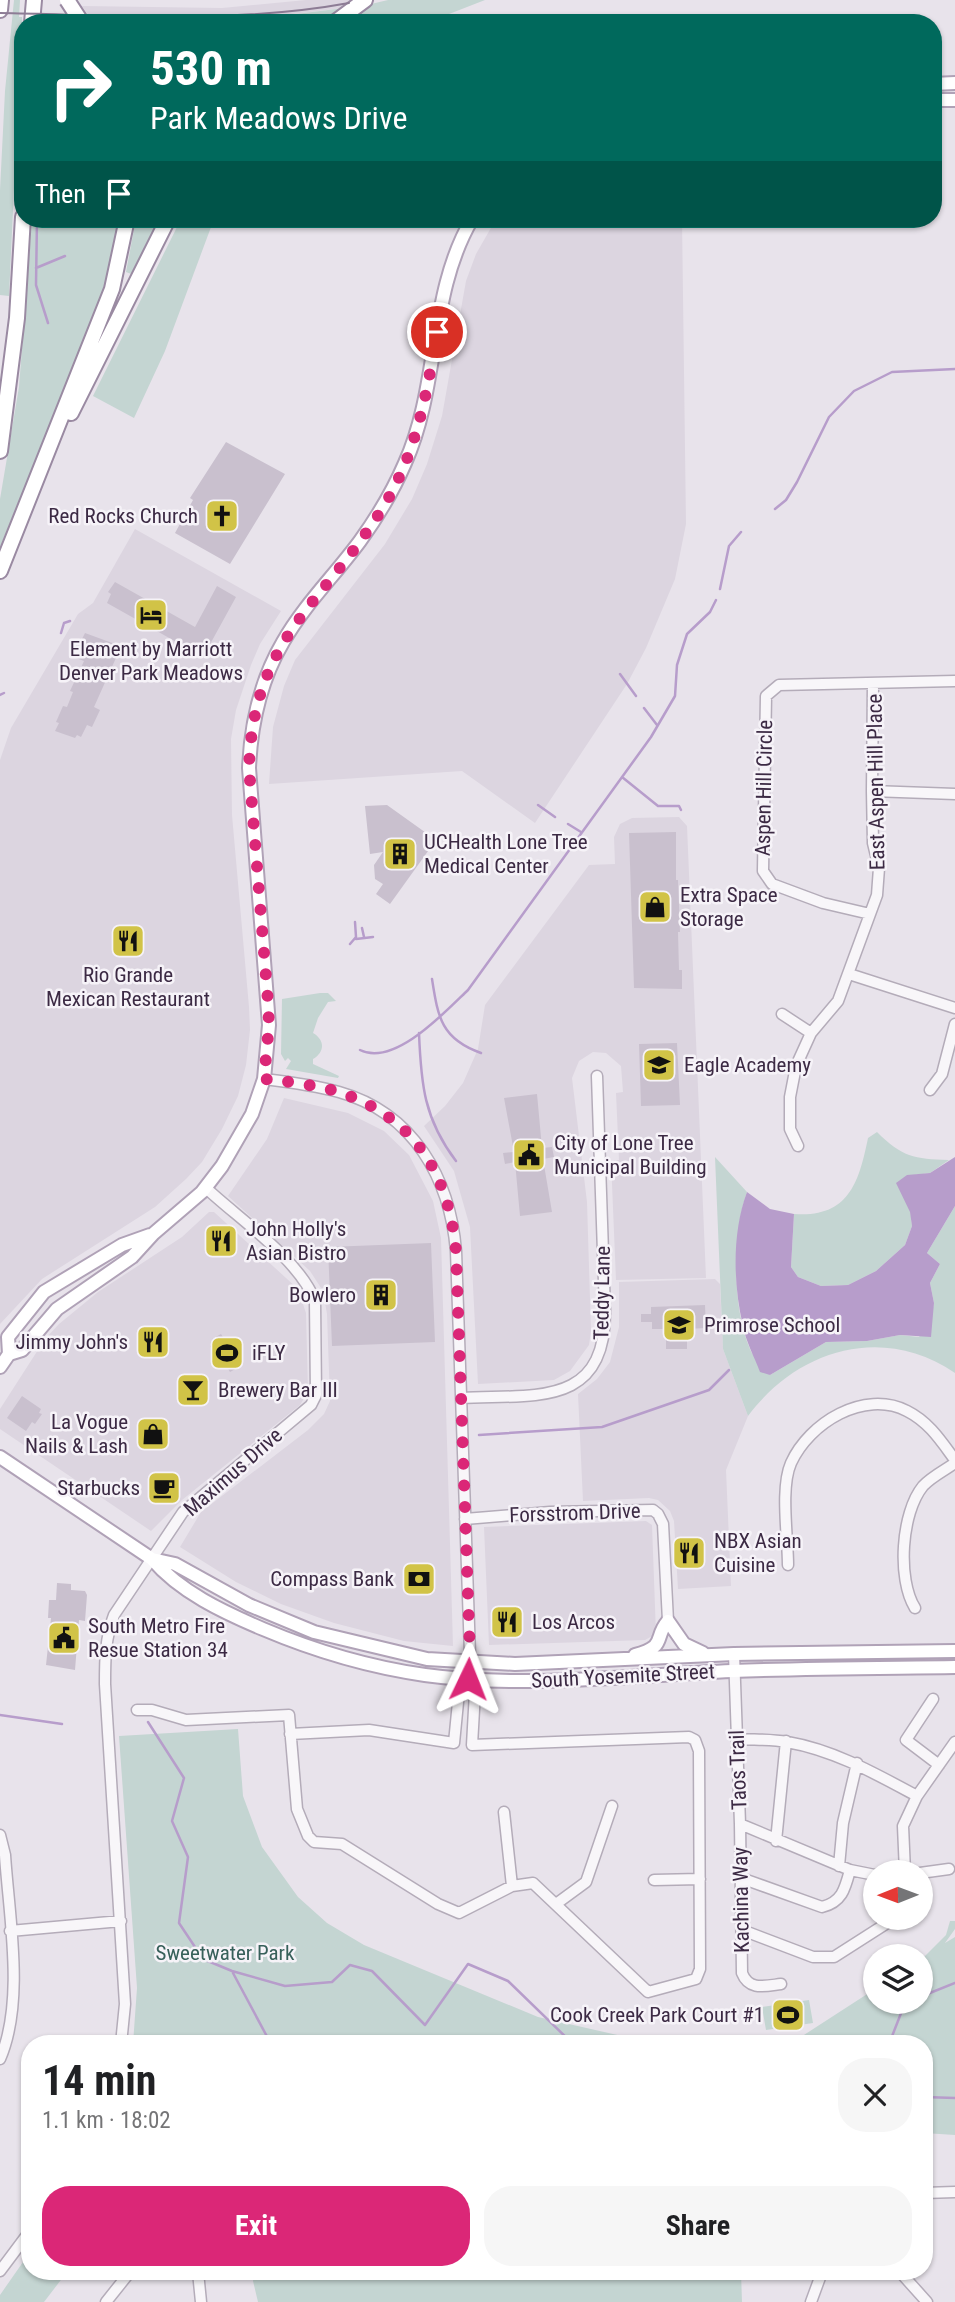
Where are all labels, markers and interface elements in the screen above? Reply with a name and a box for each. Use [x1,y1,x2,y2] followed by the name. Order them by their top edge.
[150,40,272,97] text: 530 m
[35,42,126,133] icon: right
[150,99,407,137] text: Park Meadows Drive
[100,175,138,213] icon: arrive
[35,179,86,209] text: Then
[407,302,467,362] pin
[418,313,456,351] icon: arrive
[203,497,241,535] church icon: Red Rocks Church
[48,504,198,528] place label: Red Rocks Church
[132,596,170,634] hotel icon: Element by Marriott Denver Park Meadows
[59,637,243,685] place label: Element by Marriott Denver Park Meadows
[862,693,890,870] street label: East Aspen Hill Place
[751,719,777,856] street label: Aspen Hill Circle
[424,830,588,878] place label: UCHealth Lone Tree Medical Center
[381,835,419,873] building icon: UCHealth Lone Tree Medical Center
[680,883,778,931] place label: Extra Space Storage
[636,888,674,926] shop icon: Extra Space Storage
[109,922,147,960] restaurant icon: Rio Grande Mexican Restaurant
[46,963,210,1011] place label: Rio Grande Mexican Restaurant
[640,1046,678,1084] school or university icon: Eagle Academy
[684,1053,811,1077] place label: Eagle Academy
[554,1131,707,1179] place label: City of Lone Tree Municipal Building
[510,1136,548,1174] public building icon: City of Lone Tree Municipal Building
[246,1217,346,1265] place label: John Holly's Asian Bistro
[202,1222,240,1260] restaurant icon: John Holly's Asian Bistro
[589,1246,615,1340] street label: Teddy Lane
[362,1276,400,1314] building icon: Bowlero
[289,1283,356,1307] place label: Bowlero
[660,1306,698,1344] school or university icon: Primrose School
[704,1313,840,1337] place label: Primrose School
[134,1323,172,1361] restaurant icon: Jimmy John's
[15,1330,128,1354] place label: Jimmy John's
[208,1334,246,1372] sports icon: iFLY
[252,1341,285,1365] place label: iFLY
[174,1371,212,1409] bar icon: Brewery Bar III
[218,1378,338,1402] place label: Brewery Bar III
[25,1410,128,1458] place label: La Vogue Nails & Lash
[134,1415,172,1453] shop icon: La Vogue Nails & Lash
[179,1423,287,1521] street label: Maximus Drive
[145,1469,183,1507] cafe icon: Starbucks
[57,1476,140,1500] place label: Starbucks
[509,1499,641,1527] street label: Forsstrom Drive
[714,1529,802,1577] place label: NBX Asian Cuisine
[670,1534,708,1572] restaurant icon: NBX Asian Cuisine
[400,1560,438,1598] bank icon: Compass Bank
[270,1567,395,1591] place label: Compass Bank
[488,1603,526,1641] restaurant icon: Los Arcos
[532,1610,615,1634] place label: Los Arcos
[88,1614,228,1662] place label: South Metro Fire Resue Station 34
[45,1619,83,1657] public building icon: South Metro Fire Resue Station 34
[431,1642,505,1716] position arrow
[531,1659,715,1693] street label: South Yosemite Street
[725,1729,751,1811] street label: Taos Trail
[728,1847,754,1953] street label: Kachina Way
[863,1860,933,1930] north arrow
[863,1860,933,2014] map controls
[156,1941,295,1965] park label: Sweetwater Park
[863,1944,933,2014] button: layers
[769,1996,807,2034] sports icon: Cook Creek Park Court #1
[550,2003,764,2027] place label: Cook Creek Park Court #1
[42,2056,157,2105] text: 14 min
[838,2058,912,2132] button: close
[42,2107,171,2134] text: 1.1 km · 18:02
[42,2186,470,2266] button: Exit
[484,2186,912,2266] button: Share

